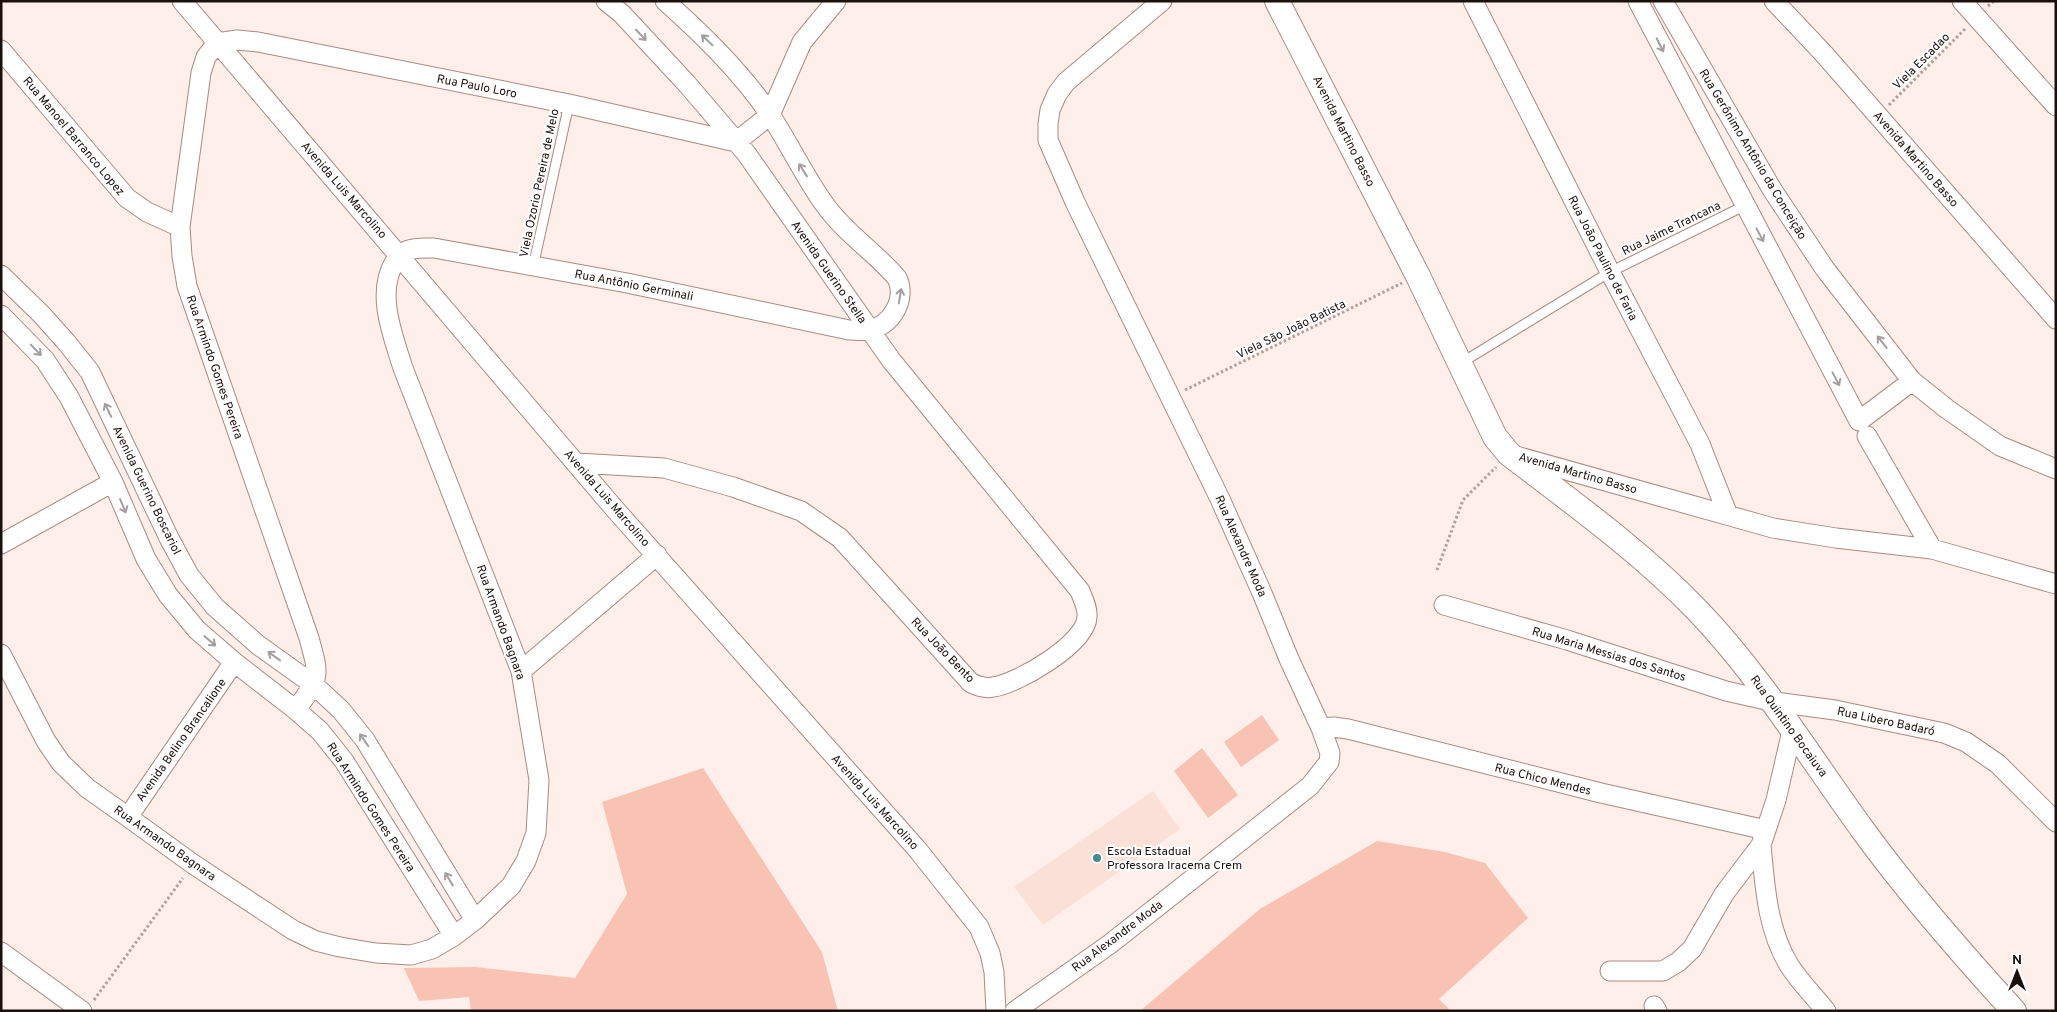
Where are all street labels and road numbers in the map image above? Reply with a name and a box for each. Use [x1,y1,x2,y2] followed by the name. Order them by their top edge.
[1890,30,1954,94] street label: Viela Escadao
[1695,66,1810,243] street label: Rua Gerônimo Antônio da Conceição
[435,71,518,103] street label: Rua Paulo Loro
[1308,73,1378,190] street label: Avenida Martino Basso
[19,74,128,200] street label: Rua Manoel Barranco Lopez
[516,107,564,259] street label: Viela Ozorio Pereira de Melo
[1869,108,1962,211] street label: Avenida Martino Basso
[297,139,390,243] street label: Avenida Luis Marcolino
[1564,193,1641,324] street label: Rua João Paulino de Faria
[1619,198,1724,260] street label: Rua Jaime Trancana
[787,218,870,327] street label: Avenida Guerino Stella
[573,267,694,305] street label: Rua Antônio Germinali
[182,293,246,441] street label: Rua Armindo Gomes Pereira
[1234,297,1349,363] street label: Viela São João Batista
[108,423,184,558] street label: Avenida Guerino Boscariol
[560,447,653,551] street label: Avenida Luis Marcolino
[1517,449,1639,499] street label: Avenida Martino Basso
[1210,493,1270,600] street label: Rua Alexandre Moda
[472,563,528,682] street label: Rua Armando Bagnara
[907,615,978,687] street label: Rua João Bento
[1530,624,1688,686] street label: Rua Maria Messias dos Santos
[1746,673,1830,781] street label: Rua Quintino Bocaiuva
[133,676,231,805] street label: Avenida Belino Brancalione
[1835,704,1936,740] street label: Rua Libero Badaró
[322,740,418,875] street label: Rua Armindo Gomes Pereira
[827,751,922,854] street label: Avenida Luis Marcolino
[1493,760,1593,800] street label: Rua Chico Mendes
[110,802,219,885] street label: Rua Armando Bagnara
[1069,897,1166,976] street label: Rua Alexandre Moda

